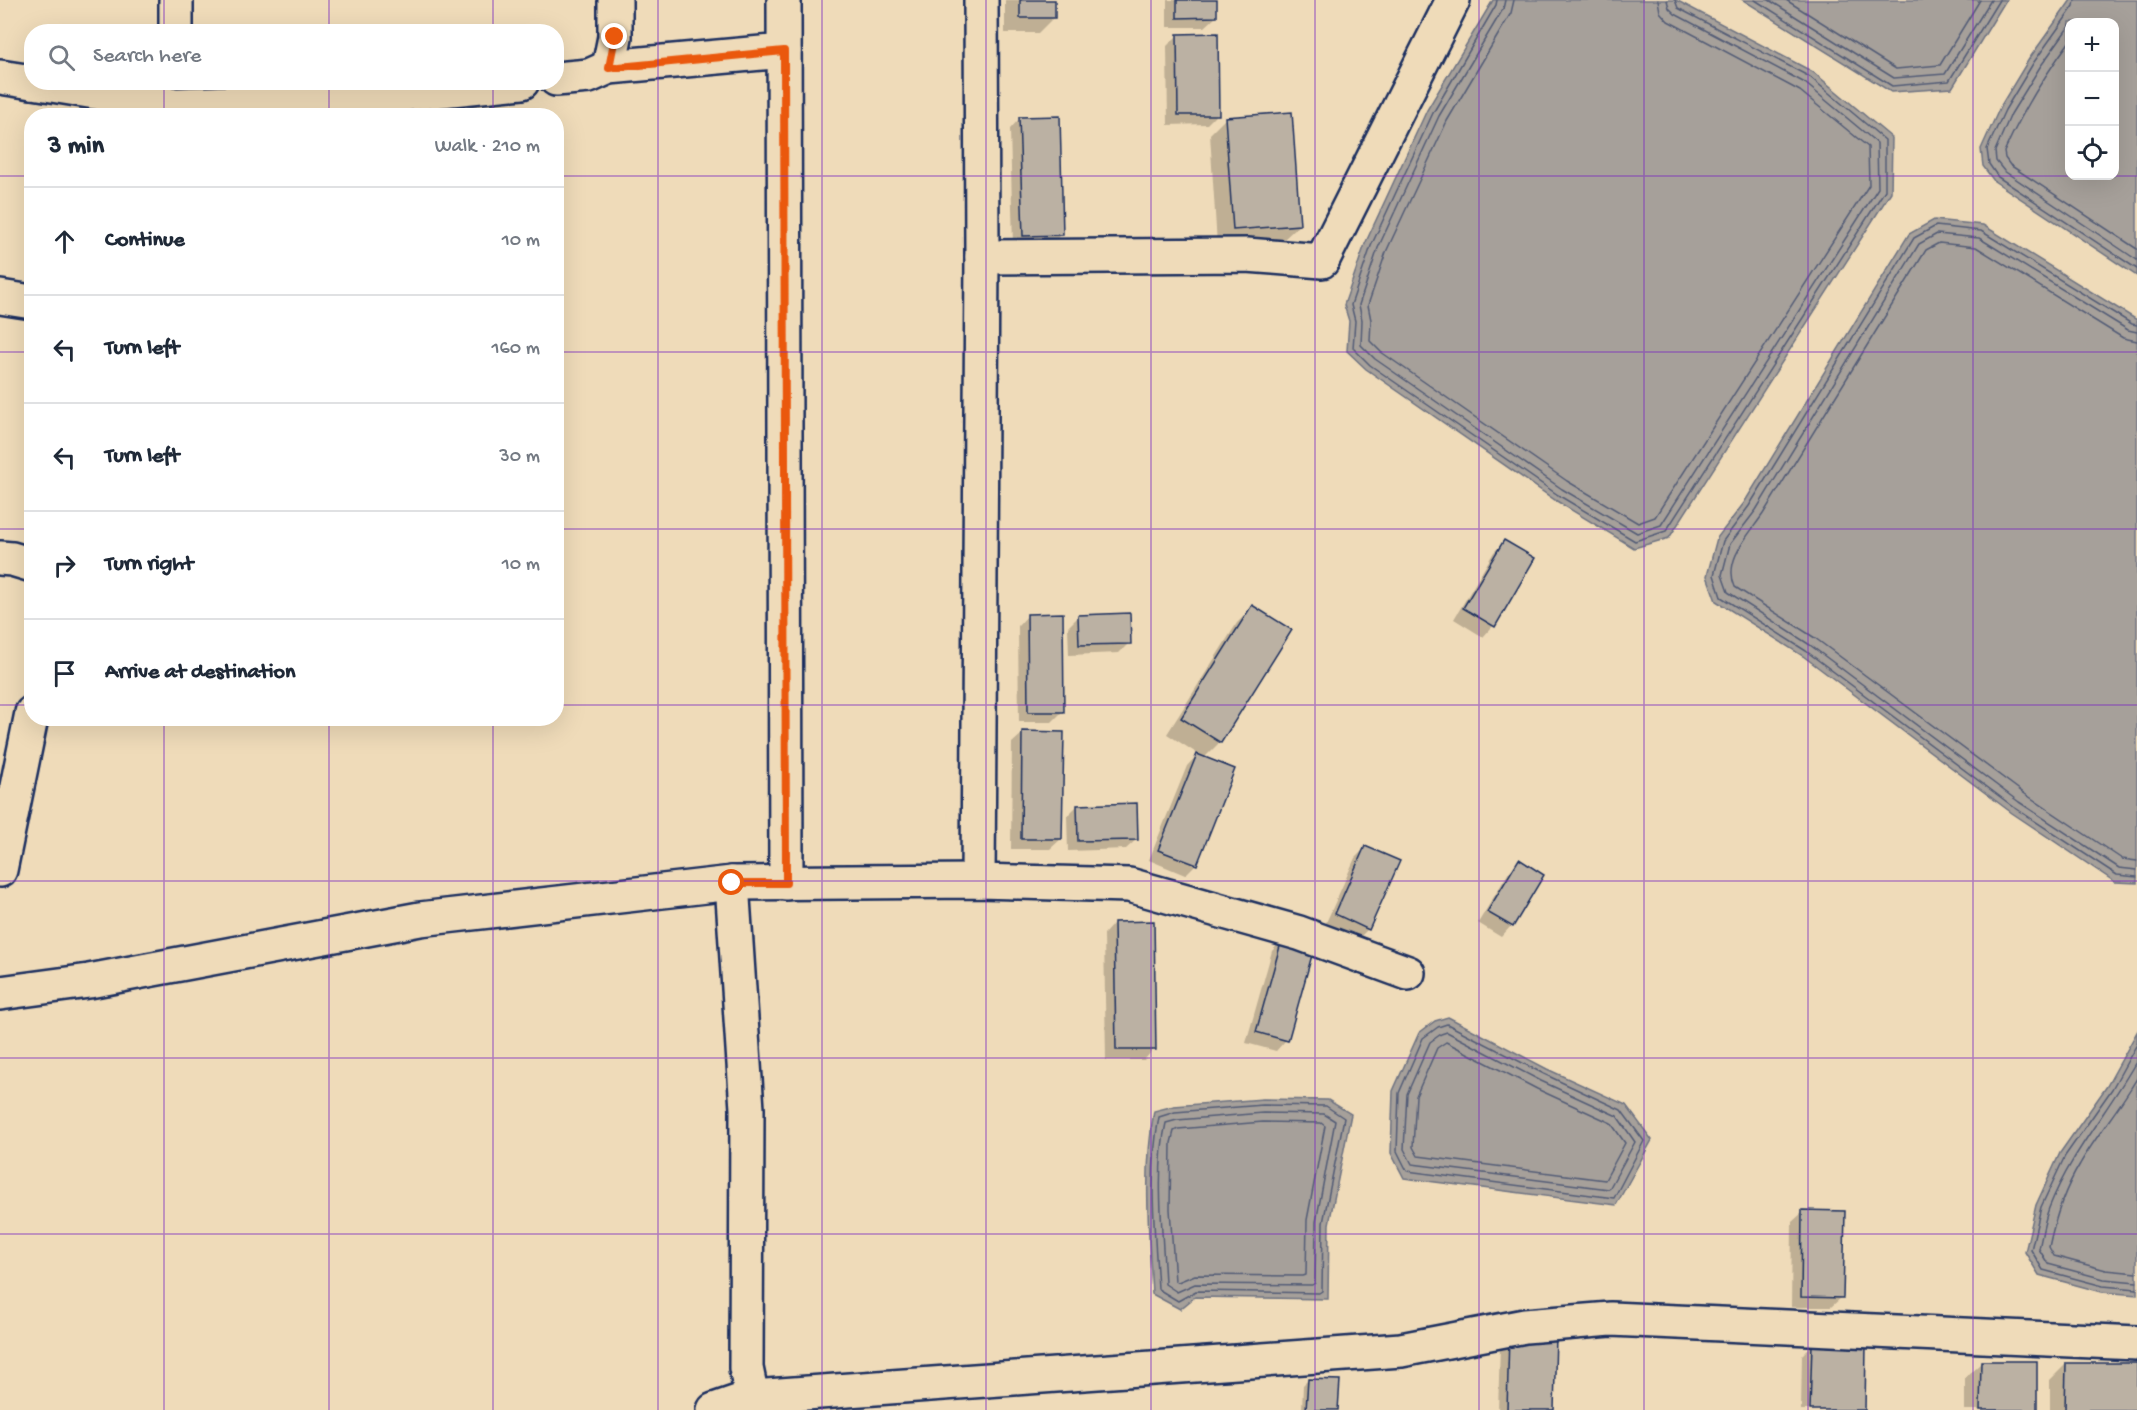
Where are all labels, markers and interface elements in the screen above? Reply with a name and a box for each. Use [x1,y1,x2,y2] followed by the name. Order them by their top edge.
[2065,18,2119,180] map controls
[2065,18,2119,72] button: +
[601,23,627,49] route end
[24,24,564,90] search box
[45,41,78,74] icon: search
[93,44,201,70] text: Search here
[2065,72,2119,126] button: −
[2065,126,2119,180] button: locate
[48,132,104,163] text: 3 min
[435,136,540,159] text: Walk · 210 m
[48,225,81,258] icon: ahead
[105,228,185,254] text: Continue
[502,230,540,253] text: 10 m
[48,333,81,366] icon: left
[105,336,179,362] text: Turn left
[491,338,540,361] text: 160 m
[48,441,81,474] icon: left
[105,444,179,470] text: Turn left
[499,446,540,469] text: 30 m
[48,549,81,582] icon: right
[105,552,193,578] text: Turn right
[502,554,540,577] text: 10 m
[48,657,81,690] icon: arrive
[105,660,295,686] text: Arrive at destination
[718,869,744,895] route start

